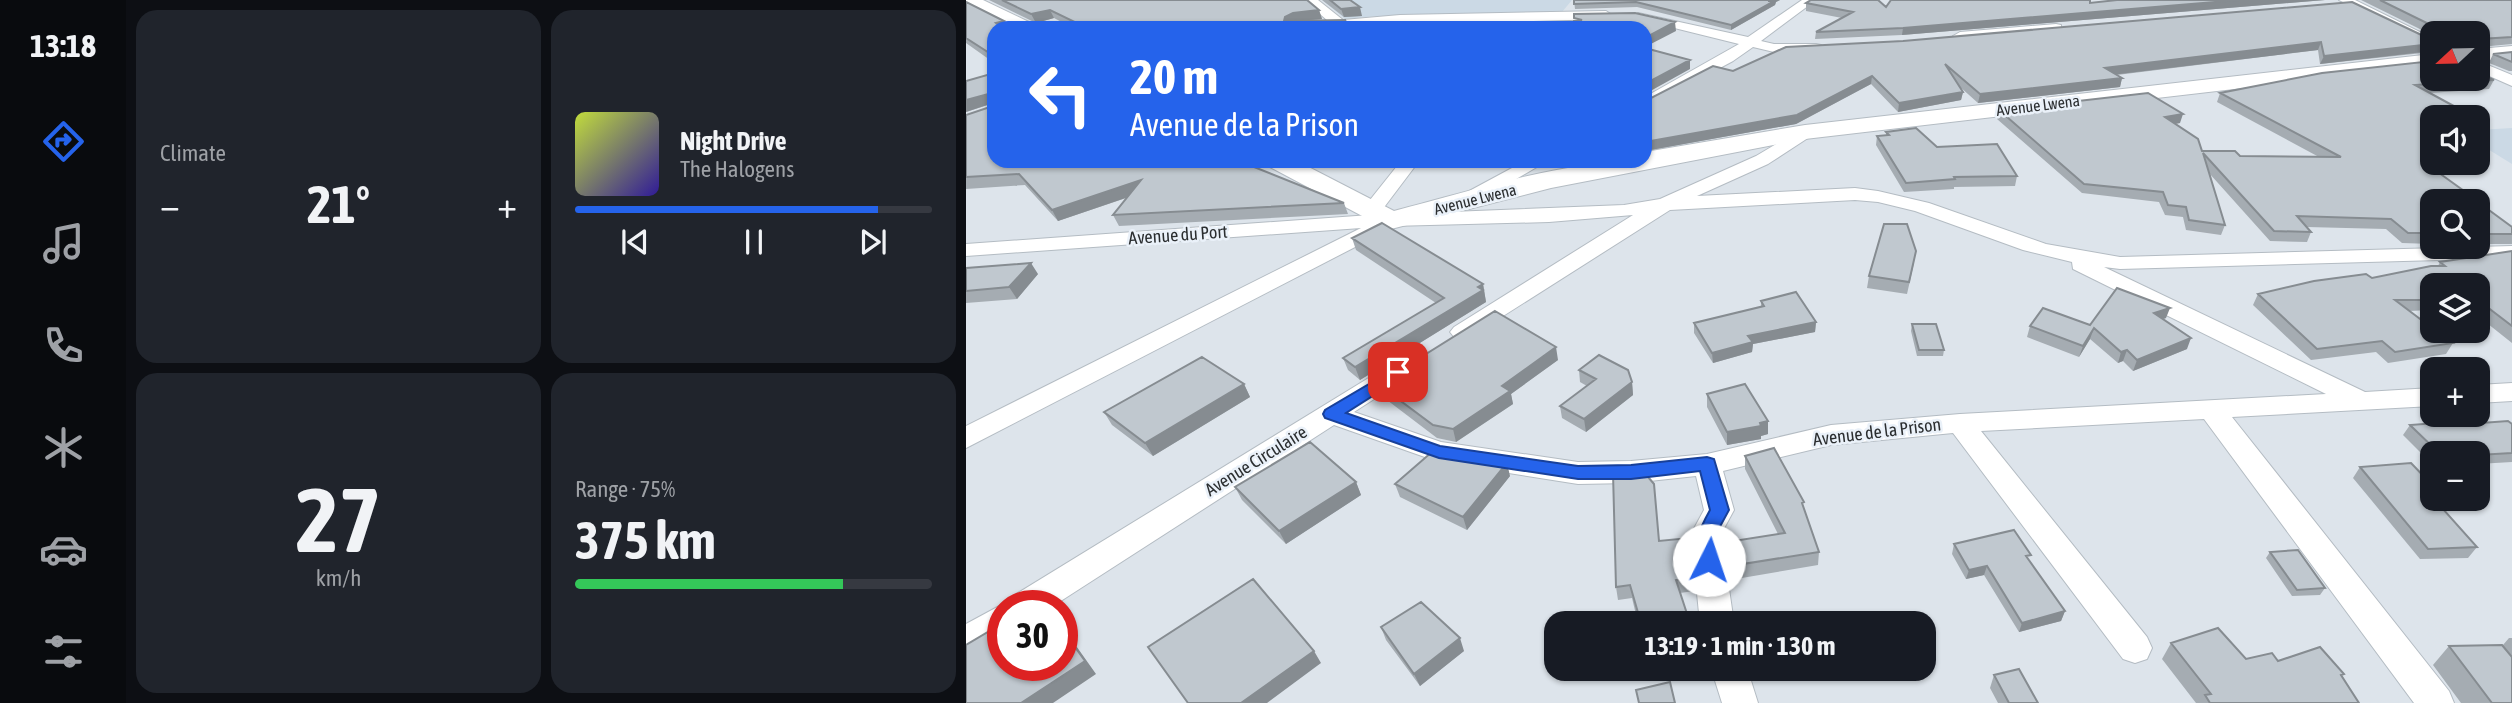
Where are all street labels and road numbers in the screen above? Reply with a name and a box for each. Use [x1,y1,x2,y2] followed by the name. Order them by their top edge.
[1995,91,2081,119] street label: Avenue Lwena
[1432,180,1518,218] street label: Avenue Lwena
[1128,221,1228,248] street label: Avenue du Port
[1812,413,1942,450] street label: Avenue de la Prison
[1201,421,1310,500] street label: Avenue Circulaire

